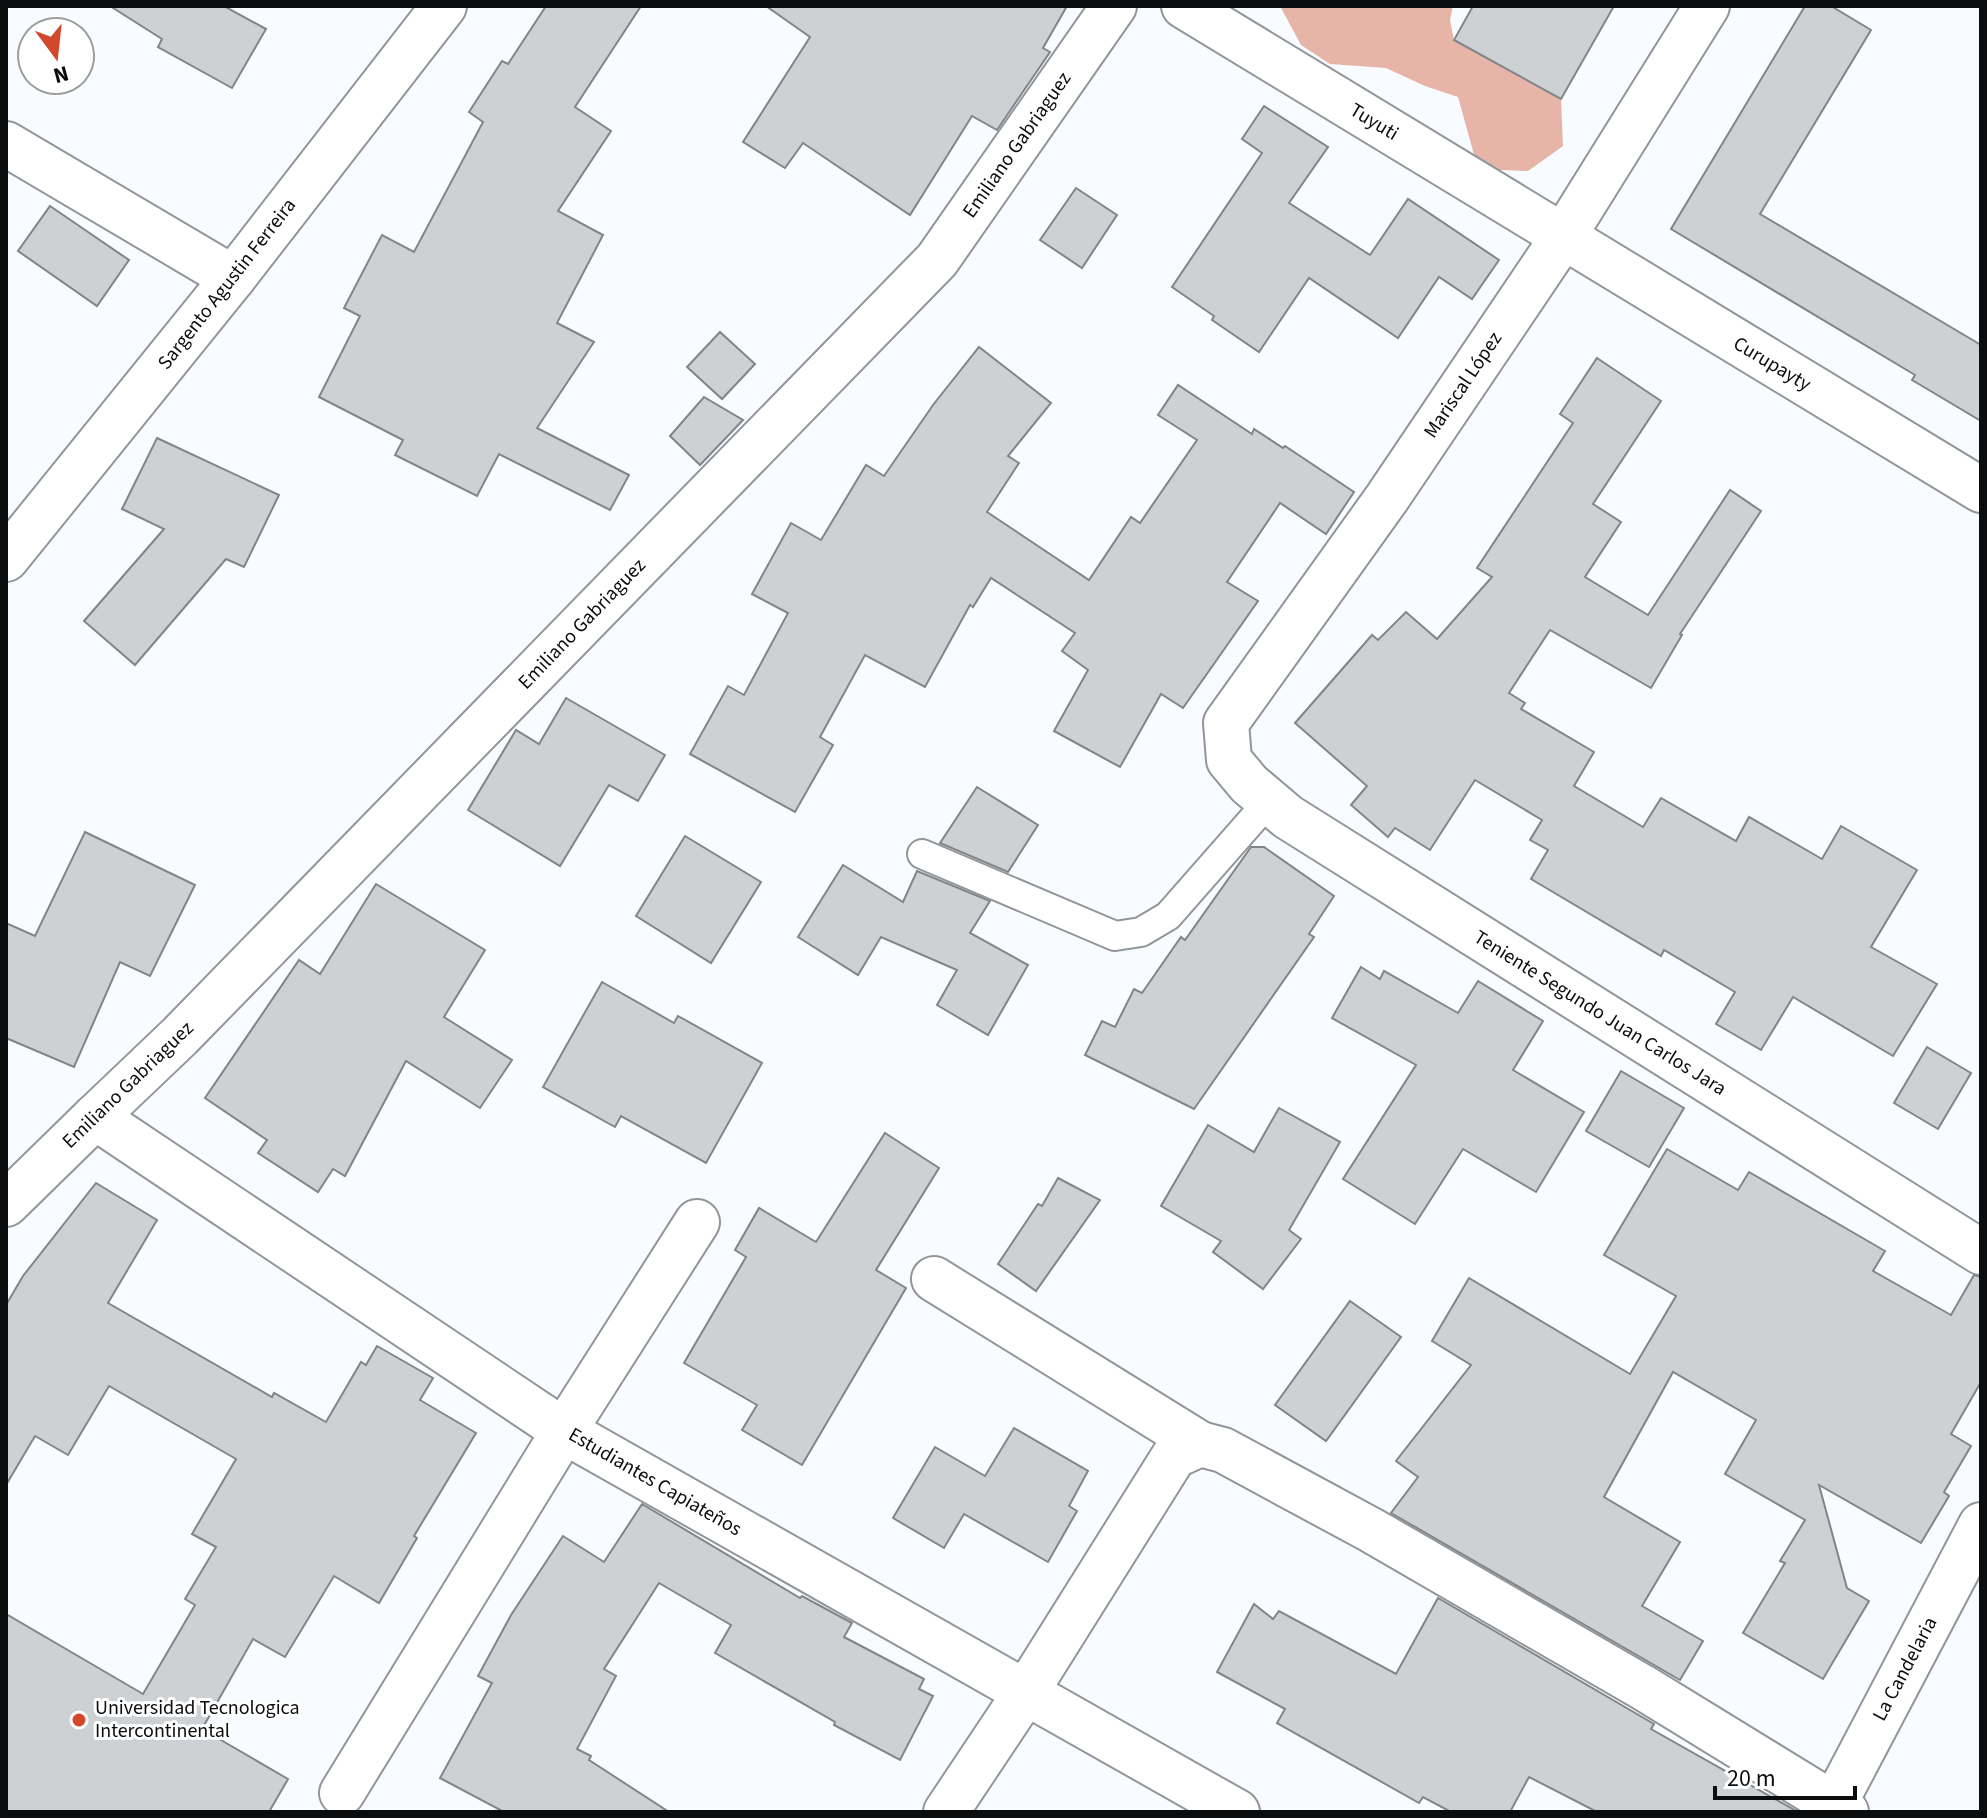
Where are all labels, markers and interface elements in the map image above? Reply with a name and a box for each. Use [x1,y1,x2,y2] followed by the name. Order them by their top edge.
[16,16,96,96] north arrow
[50,57,72,92] text: N
[956,66,1078,224] street label: Emiliano Gabriaguez
[1344,96,1404,148] street label: Tuyuti
[151,192,303,376] street label: Sargento Agustin Ferreira
[1417,326,1509,444] street label: Mariscal López
[1728,330,1817,399] street label: Curupayty
[512,552,652,696] street label: Emiliano Gabriaguez
[1468,923,1732,1103] street label: Teniente Segundo Juan Carlos Jara
[56,1015,200,1155] street label: Emiliano Gabriaguez
[563,1421,747,1543] street label: Estudiantes Capiateños
[1866,1612,1944,1726] street label: La Candelaria
[95,1694,300,1745] place label: Universidad Tecnologica Intercontinental
[70,1711,88,1729] marker: Universidad Tecnologica Intercontinental
[1715,1750,1855,1800] scale bar
[1727,1761,1776,1796] text: 20 m

